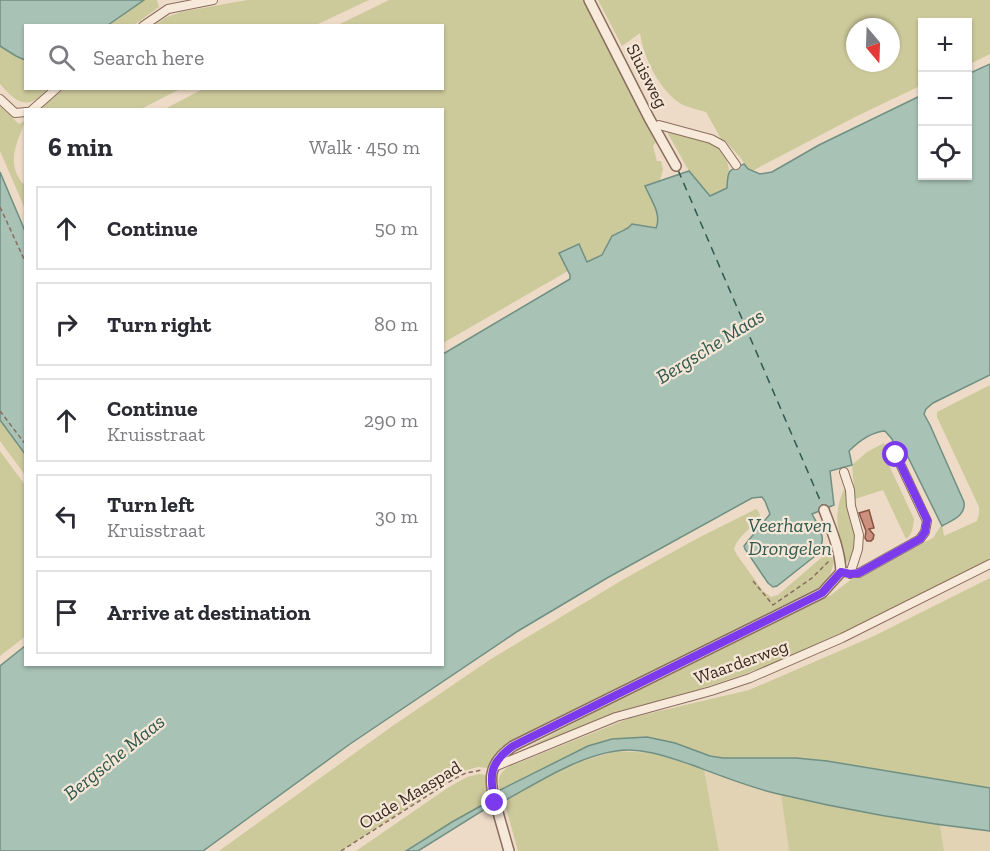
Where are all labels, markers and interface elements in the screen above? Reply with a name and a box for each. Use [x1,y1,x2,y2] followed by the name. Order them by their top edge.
[846,18,900,72] north arrow
[918,18,972,180] map controls
[918,18,972,72] button: +
[24,24,444,90] search box
[621,40,673,112] street label: Sluisweg
[45,41,78,74] icon: search
[93,44,204,71] text: Search here
[918,72,972,126] button: −
[918,126,972,180] button: locate
[48,131,113,163] text: 6 min
[309,135,420,159] text: Walk · 450 m
[50,212,83,245] icon: ahead
[107,215,198,242] text: Continue
[374,216,418,240] text: 50 m
[651,303,769,389] water label: Bergsche Maas
[50,308,83,341] icon: right
[107,311,211,338] text: Turn right
[374,312,418,336] text: 80 m
[107,395,198,422] text: Continue
[50,404,83,437] icon: ahead
[364,408,418,432] text: 290 m
[107,422,205,446] text: Kruisstraat
[882,441,908,467] route start
[107,491,194,518] text: Turn left
[50,500,83,533] icon: left
[375,504,418,528] text: 30 m
[748,513,832,560] water label: Veerhaven Drongelen
[107,518,205,542] text: Kruisstraat
[50,596,83,629] icon: arrive
[107,599,310,626] text: Arrive at destination
[691,635,791,689] street label: Waarderweg
[59,709,169,805] water label: Bergsche Maas
[355,756,465,834] street label: Oude Maaspad
[481,789,507,815] route end

